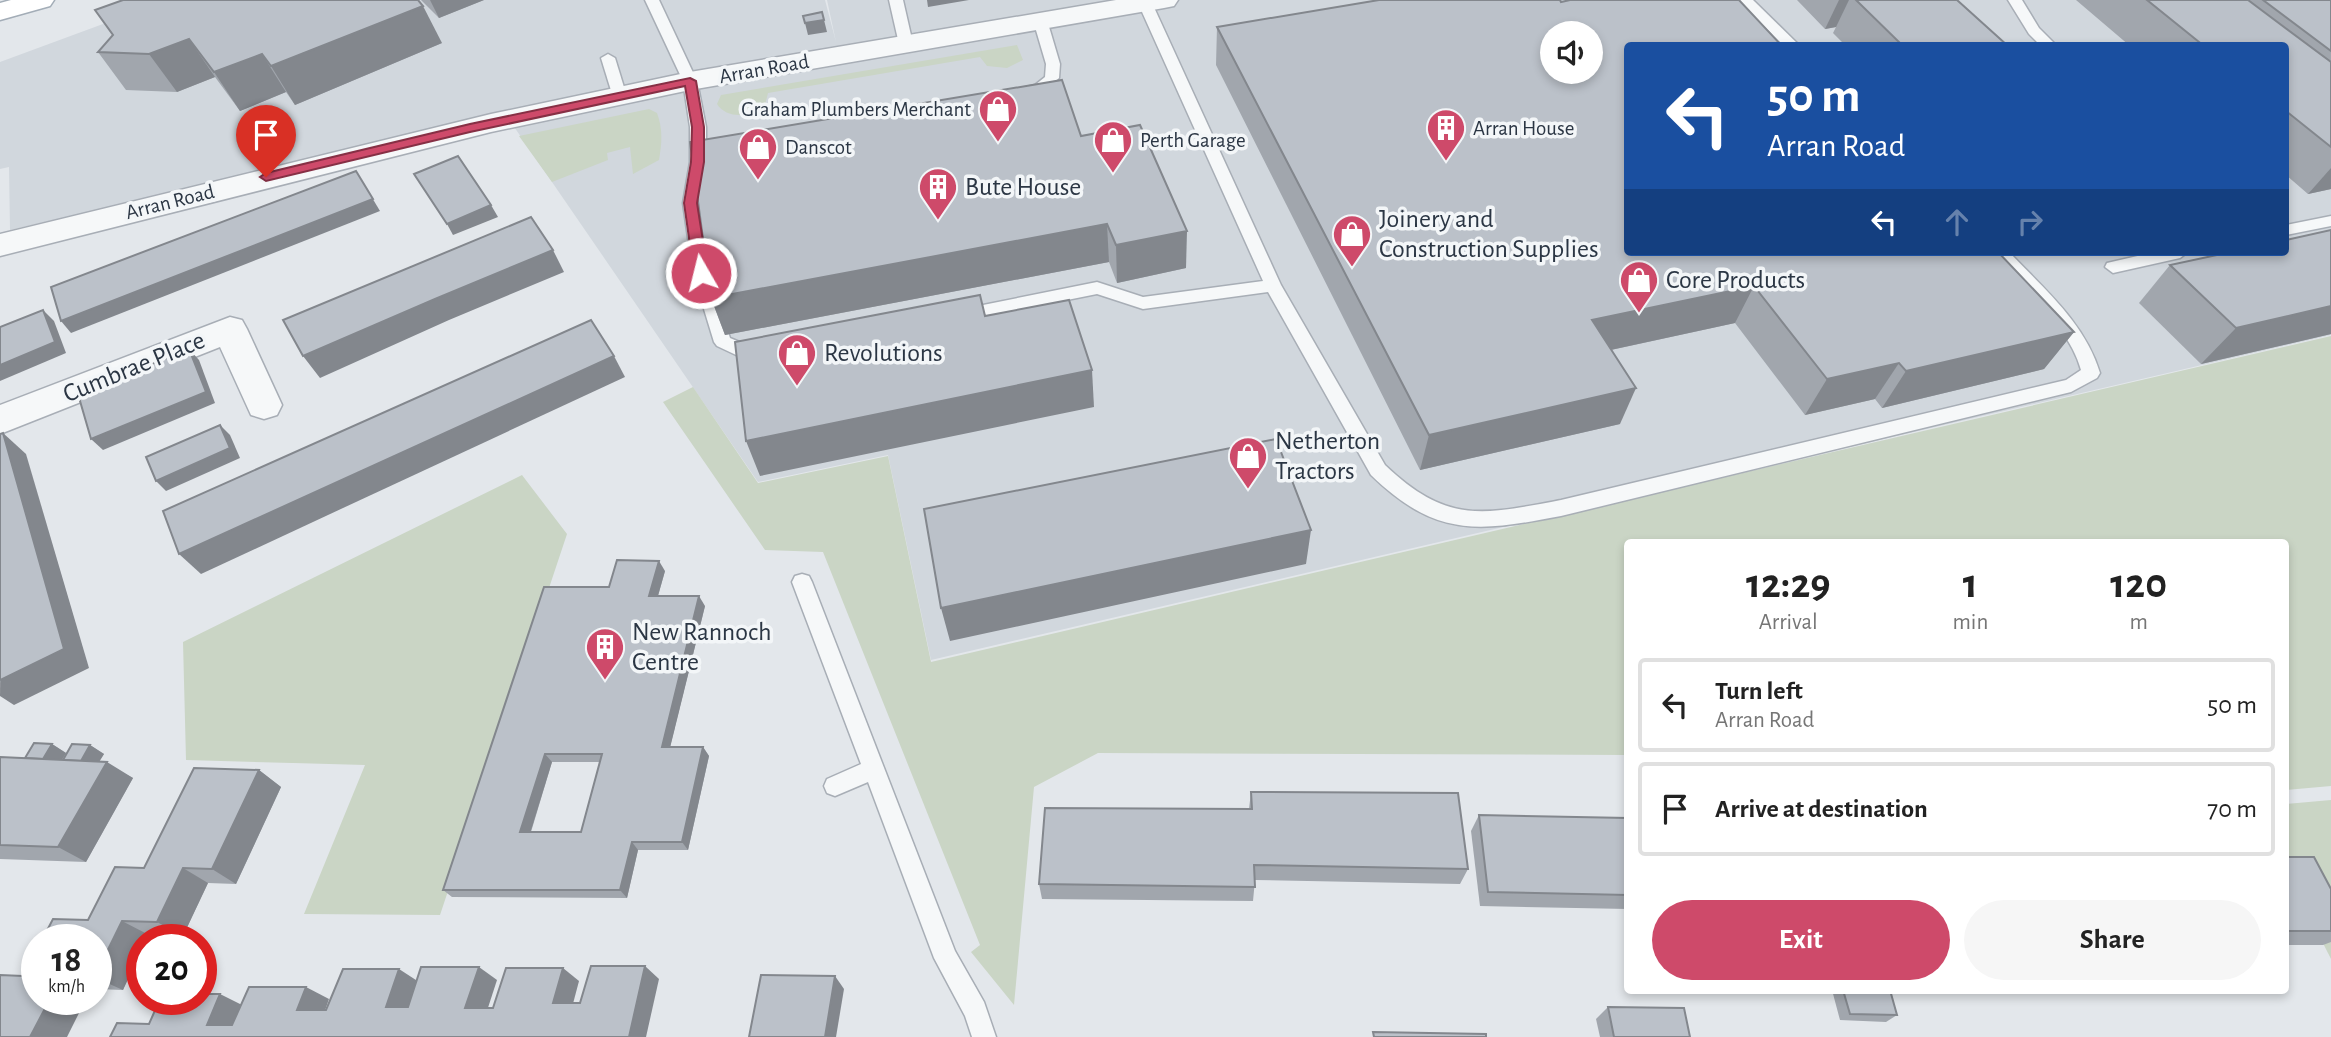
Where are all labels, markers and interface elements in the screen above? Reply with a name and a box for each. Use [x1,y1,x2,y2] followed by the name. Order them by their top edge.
[1540,21,1603,84] map controls
[1540,21,1603,84] button: sound
[717,51,811,87] street label: Arran Road
[1652,70,1743,161] icon: left
[1767,72,1861,121] text: 50 m
[977,88,1019,143] shop icon: Graham Plumbers Merchant
[741,99,971,120] place label: Graham Plumbers Merchant
[236,105,296,177] pin
[1425,107,1467,162] building icon: Arran House
[247,116,285,154] icon: arrive
[1473,118,1575,139] place label: Arran House
[1092,119,1134,174] shop icon: Perth Garage
[737,126,779,181] shop icon: Danscot
[1140,130,1246,151] place label: Perth Garage
[1767,130,1905,162] text: Arran Road
[785,137,852,158] place label: Danscot
[917,166,959,221] building icon: Bute House
[965,174,1081,200] place label: Bute House
[123,181,217,223] street label: Arran Road
[1865,203,1903,241] icon: left
[1938,203,1976,241] icon: ahead
[2011,203,2049,241] icon: right
[1379,206,1599,262] place label: Joinery and Construction Supplies
[1331,213,1373,268] shop icon: Joinery and Construction Supplies
[664,236,738,310] position arrow
[1618,259,1660,314] shop icon: Core Products
[1666,267,1805,293] place label: Core Products
[59,327,209,407] street label: Cumbrae Place
[776,332,818,387] shop icon: Revolutions
[824,340,943,366] place label: Revolutions
[1275,428,1380,484] place label: Netherton Tractors
[1227,435,1269,490] shop icon: Netherton Tractors
[1746,563,1831,605] text: 12:29
[1963,563,1978,605] text: 1
[2110,563,2167,605] text: 120
[1759,611,1818,634] text: Arrival
[1952,611,1988,634] text: min
[2129,611,2148,634] text: m
[632,619,772,675] place label: New Rannoch Centre
[584,626,626,681] building icon: New Rannoch Centre
[1715,678,1803,704] text: Turn left
[1656,686,1694,724] icon: left
[2207,692,2257,718] text: 50 m
[1715,709,1815,732] text: Arran Road
[1656,790,1694,828] icon: arrive
[1715,796,1928,822] text: Arrive at destination
[2207,796,2257,822] text: 70 m
[1652,900,1950,980] button: Exit
[1964,900,2261,980] button: Share
[126,924,217,1015] speed limit sign: 20
[52,943,81,978] text: 18
[48,978,85,996] text: km/h

